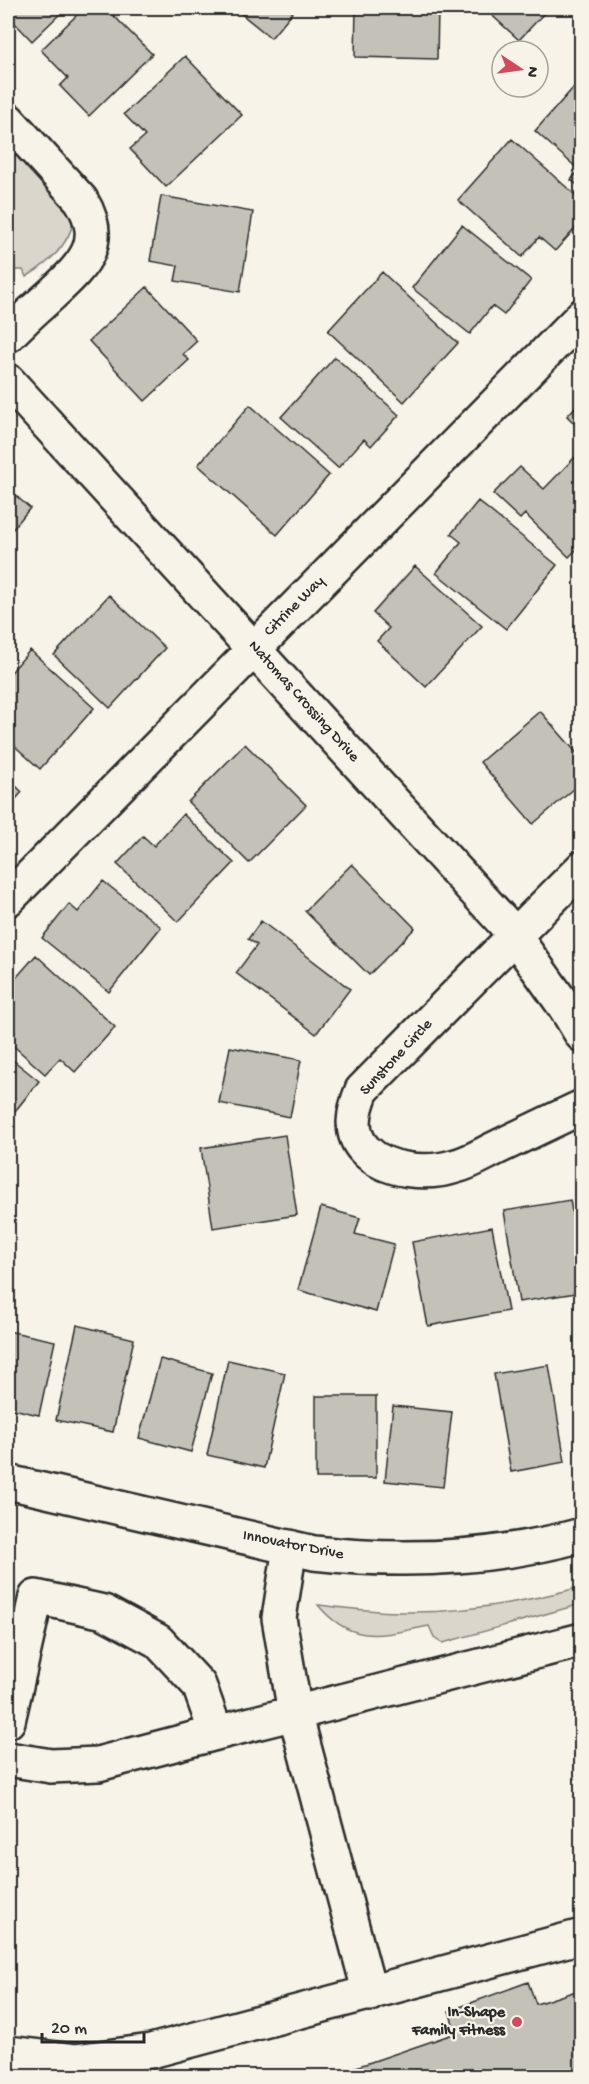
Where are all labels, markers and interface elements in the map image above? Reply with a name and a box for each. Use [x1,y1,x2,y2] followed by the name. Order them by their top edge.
[490,39,550,99] north arrow
[521,64,542,79] text: N
[261,573,329,641] street label: Citrine Way
[243,637,363,767] street label: Natomas Crossing Drive
[357,1015,438,1100] street label: Sunstone Circle
[241,1527,346,1565] street label: Innovator Drive
[411,2004,506,2041] place label: In-Shape Family Fitness
[42,2006,144,2044] scale bar
[510,2015,524,2029] marker: In-Shape Family Fitness
[51,2019,87,2040] text: 20 m

